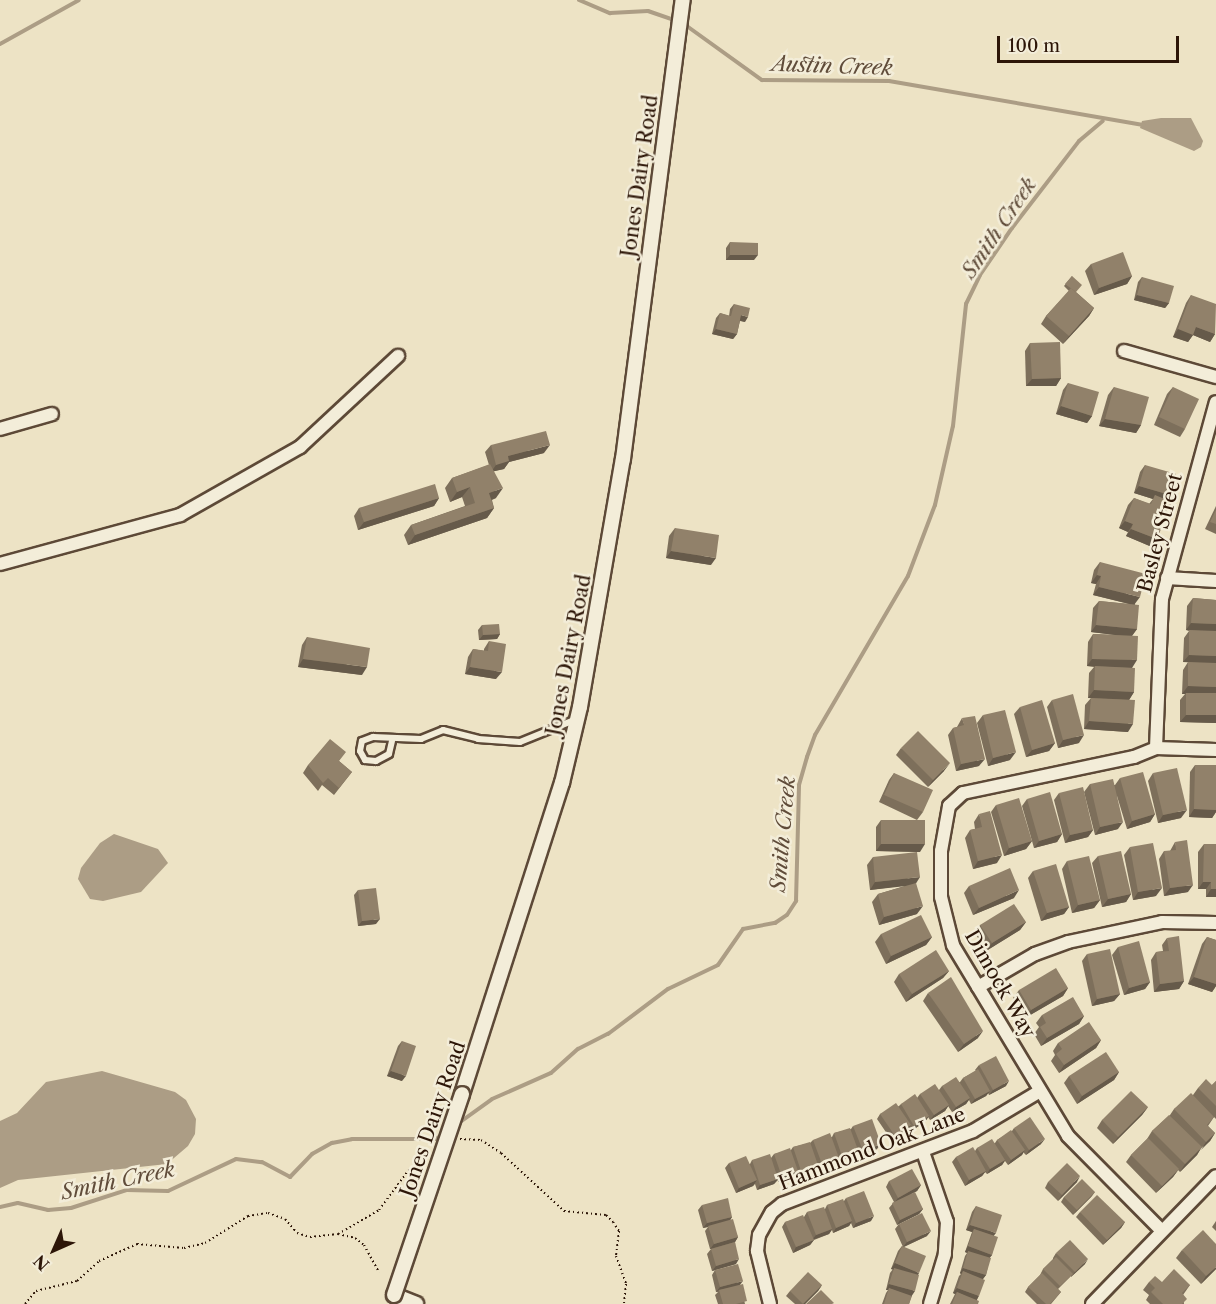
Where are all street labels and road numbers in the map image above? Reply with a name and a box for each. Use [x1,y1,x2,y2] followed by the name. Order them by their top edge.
[617,93,663,259] street label: Jones Dairy Road
[1132,470,1188,596] street label: Basley Street
[542,572,596,738] street label: Jones Dairy Road
[959,925,1041,1043] street label: Dimock Way
[395,1038,471,1200] street label: Jones Dairy Road
[775,1102,969,1196] street label: Hammond Oak Lane

